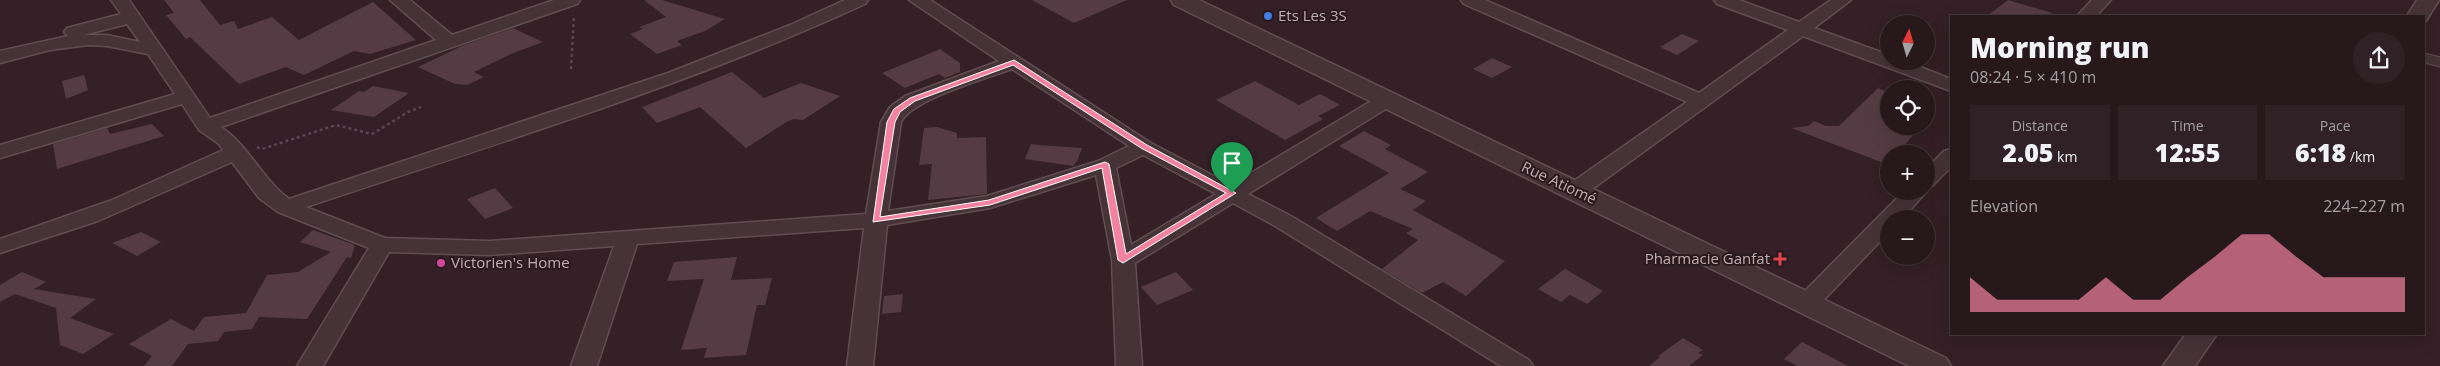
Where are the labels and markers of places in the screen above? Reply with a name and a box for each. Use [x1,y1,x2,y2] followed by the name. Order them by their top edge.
[1278,5,1347,25] place label: Ets Les 3S
[1262,10,1274,22] marker: Ets Les 3S
[1211,142,1253,193] pin
[1645,248,1770,268] place label: Pharmacie Ganfat
[451,252,570,272] place label: Victorien's Home
[1774,253,1786,265] marker: Pharmacie Ganfat
[435,257,447,269] marker: Victorien's Home

